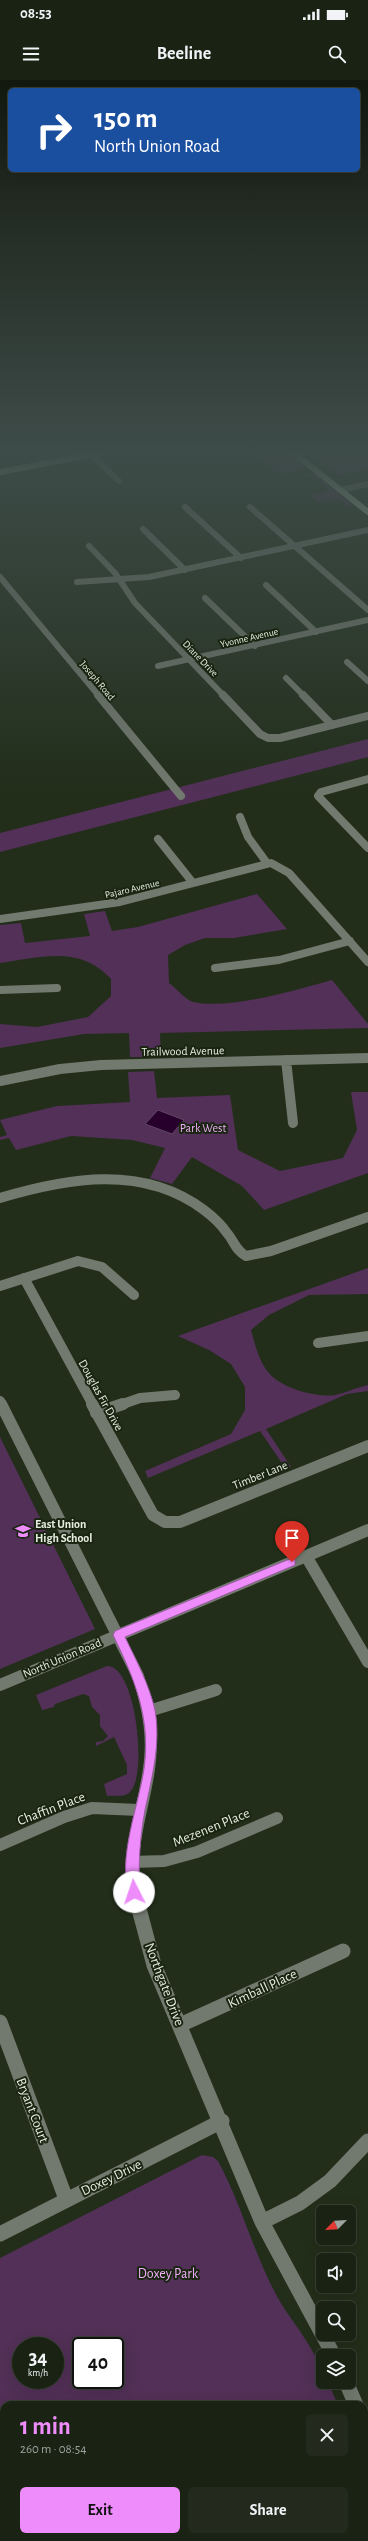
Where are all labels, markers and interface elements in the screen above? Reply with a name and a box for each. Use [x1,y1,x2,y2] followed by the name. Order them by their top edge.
[20,6,52,21] text: 08:53
[20,43,42,65] icon: menu
[326,43,348,65] icon: search
[157,45,211,63] text: Beeline
[28,104,80,156] icon: right
[94,105,158,133] text: 150 m
[94,138,220,156] text: North Union Road
[219,626,280,650] street label: Yvonne Avenue
[181,639,220,679] street label: Diane Drive
[78,659,116,702] street label: Joseph Road
[104,878,161,900] street label: Pajaro Avenue
[141,1044,225,1058] street label: Trailwood Avenue
[180,1122,227,1134] park label: Park West
[76,1357,126,1433] street label: Douglas Fir Drive
[231,1459,289,1491] street label: Timber Lane
[35,1518,92,1544] place label: East Union High School
[275,1521,309,1562] pin
[14,1522,32,1540] school or university icon: East Union High School
[281,1527,303,1549] icon: arrive
[21,1636,103,1680] street label: North Union Road
[15,1790,87,1828] street label: Chaffin Place
[171,1806,252,1850] street label: Mezenen Place
[113,1871,155,1913] position arrow
[142,1941,186,2028] street label: Northgate Drive
[226,1967,299,2011] street label: Kimball Place
[13,2076,51,2145] street label: Bryant Court
[79,2157,144,2199] street label: Doxey Drive
[316,2205,356,2245] north arrow
[316,2205,356,2389] map controls
[316,2253,356,2293] button: sound
[138,2267,199,2281] park label: Doxey Park
[316,2301,356,2341] button: search
[72,2337,124,2389] speed limit sign: 40
[29,2348,47,2368] text: 34
[316,2349,356,2389] button: layers
[28,2368,48,2378] text: km/h
[306,2414,348,2456] button: close
[20,2415,71,2439] text: 1 min
[20,2443,86,2456] text: 260 m · 08:54
[20,2487,180,2533] button: Exit
[188,2487,348,2533] button: Share

